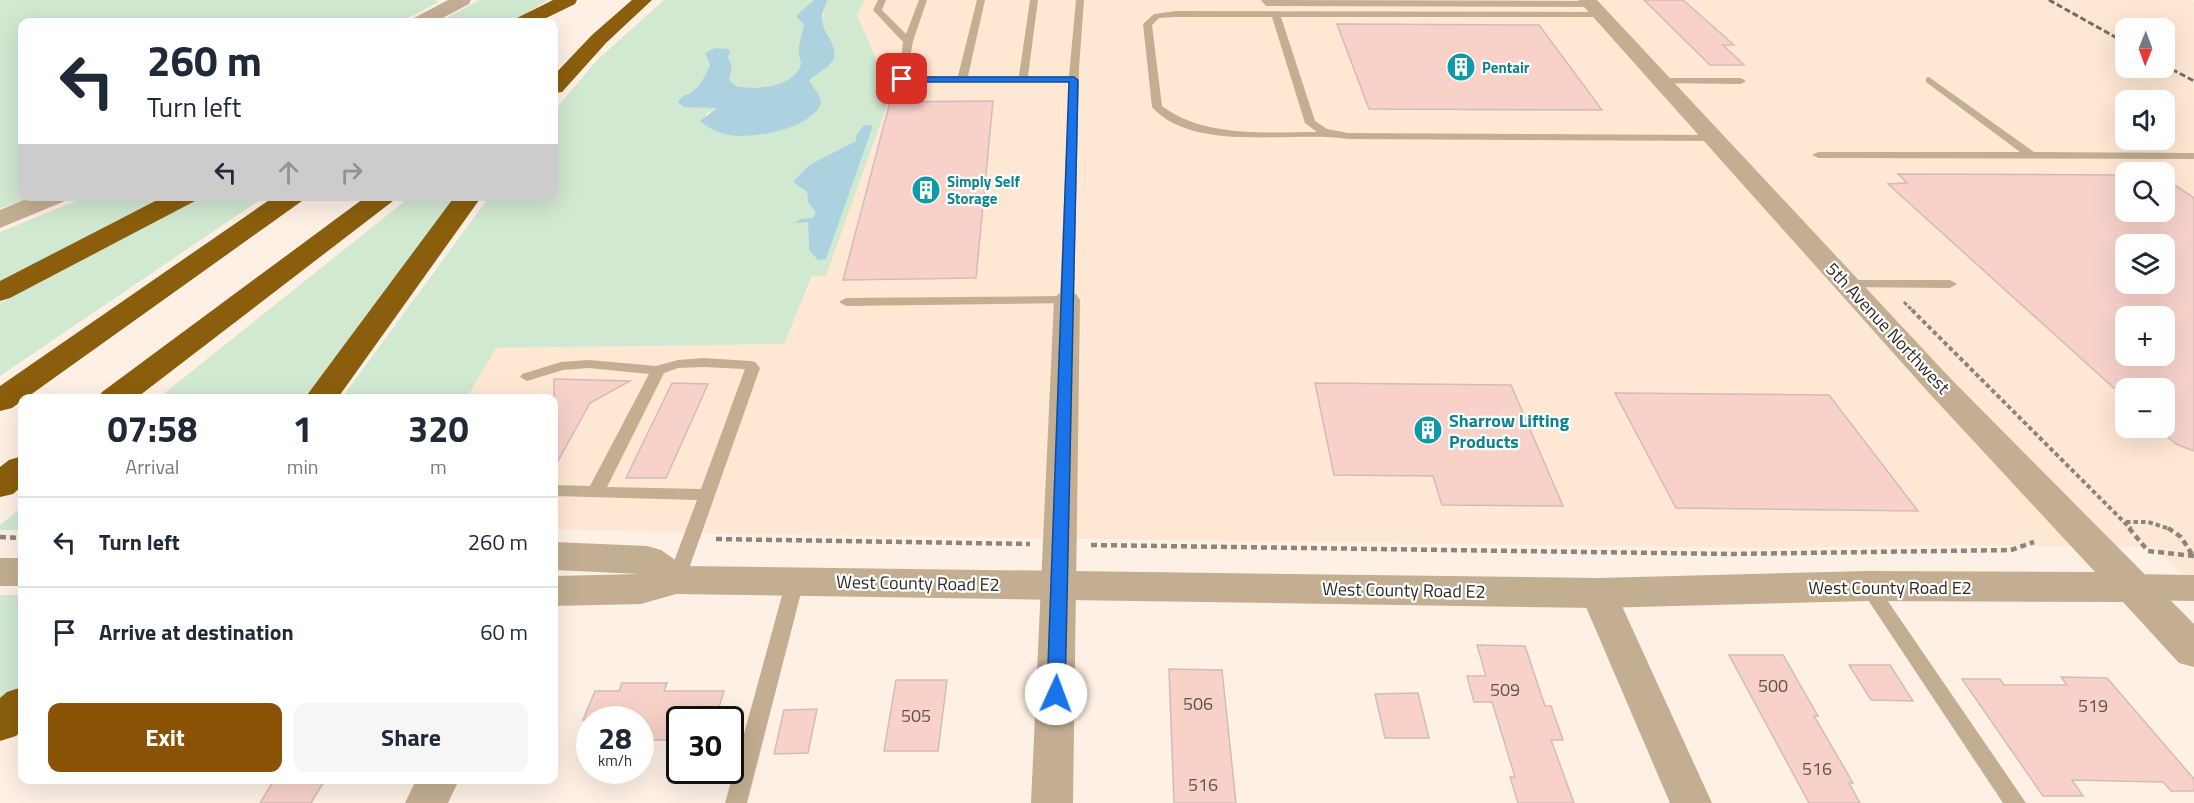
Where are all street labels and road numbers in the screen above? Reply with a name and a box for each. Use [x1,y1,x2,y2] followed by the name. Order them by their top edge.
[1820,256,1957,400] street label: 5th Avenue Northwest
[836,568,1000,598] street label: West County Road E2
[1808,574,1972,601] street label: West County Road E2
[1322,575,1486,605] street label: West County Road E2

